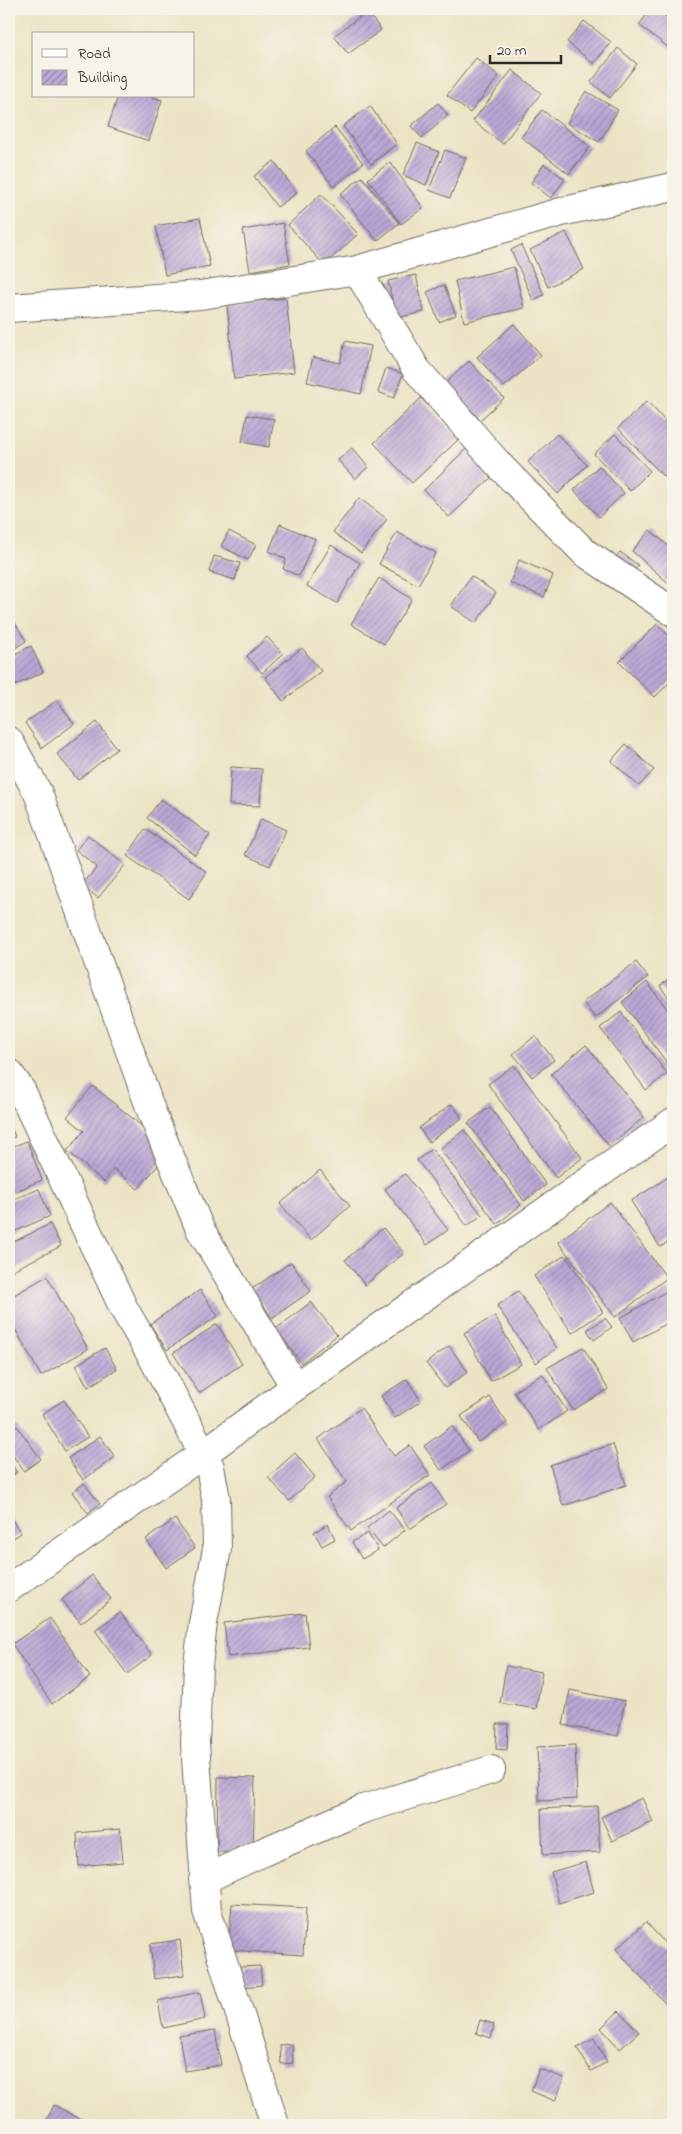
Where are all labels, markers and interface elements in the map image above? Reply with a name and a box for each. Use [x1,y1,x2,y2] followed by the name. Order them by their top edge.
[32,32,195,98] legend
[490,32,561,64] scale bar
[497,40,527,62] text: 20 m
[78,43,111,65] text: Road
[77,67,127,90] text: Building

